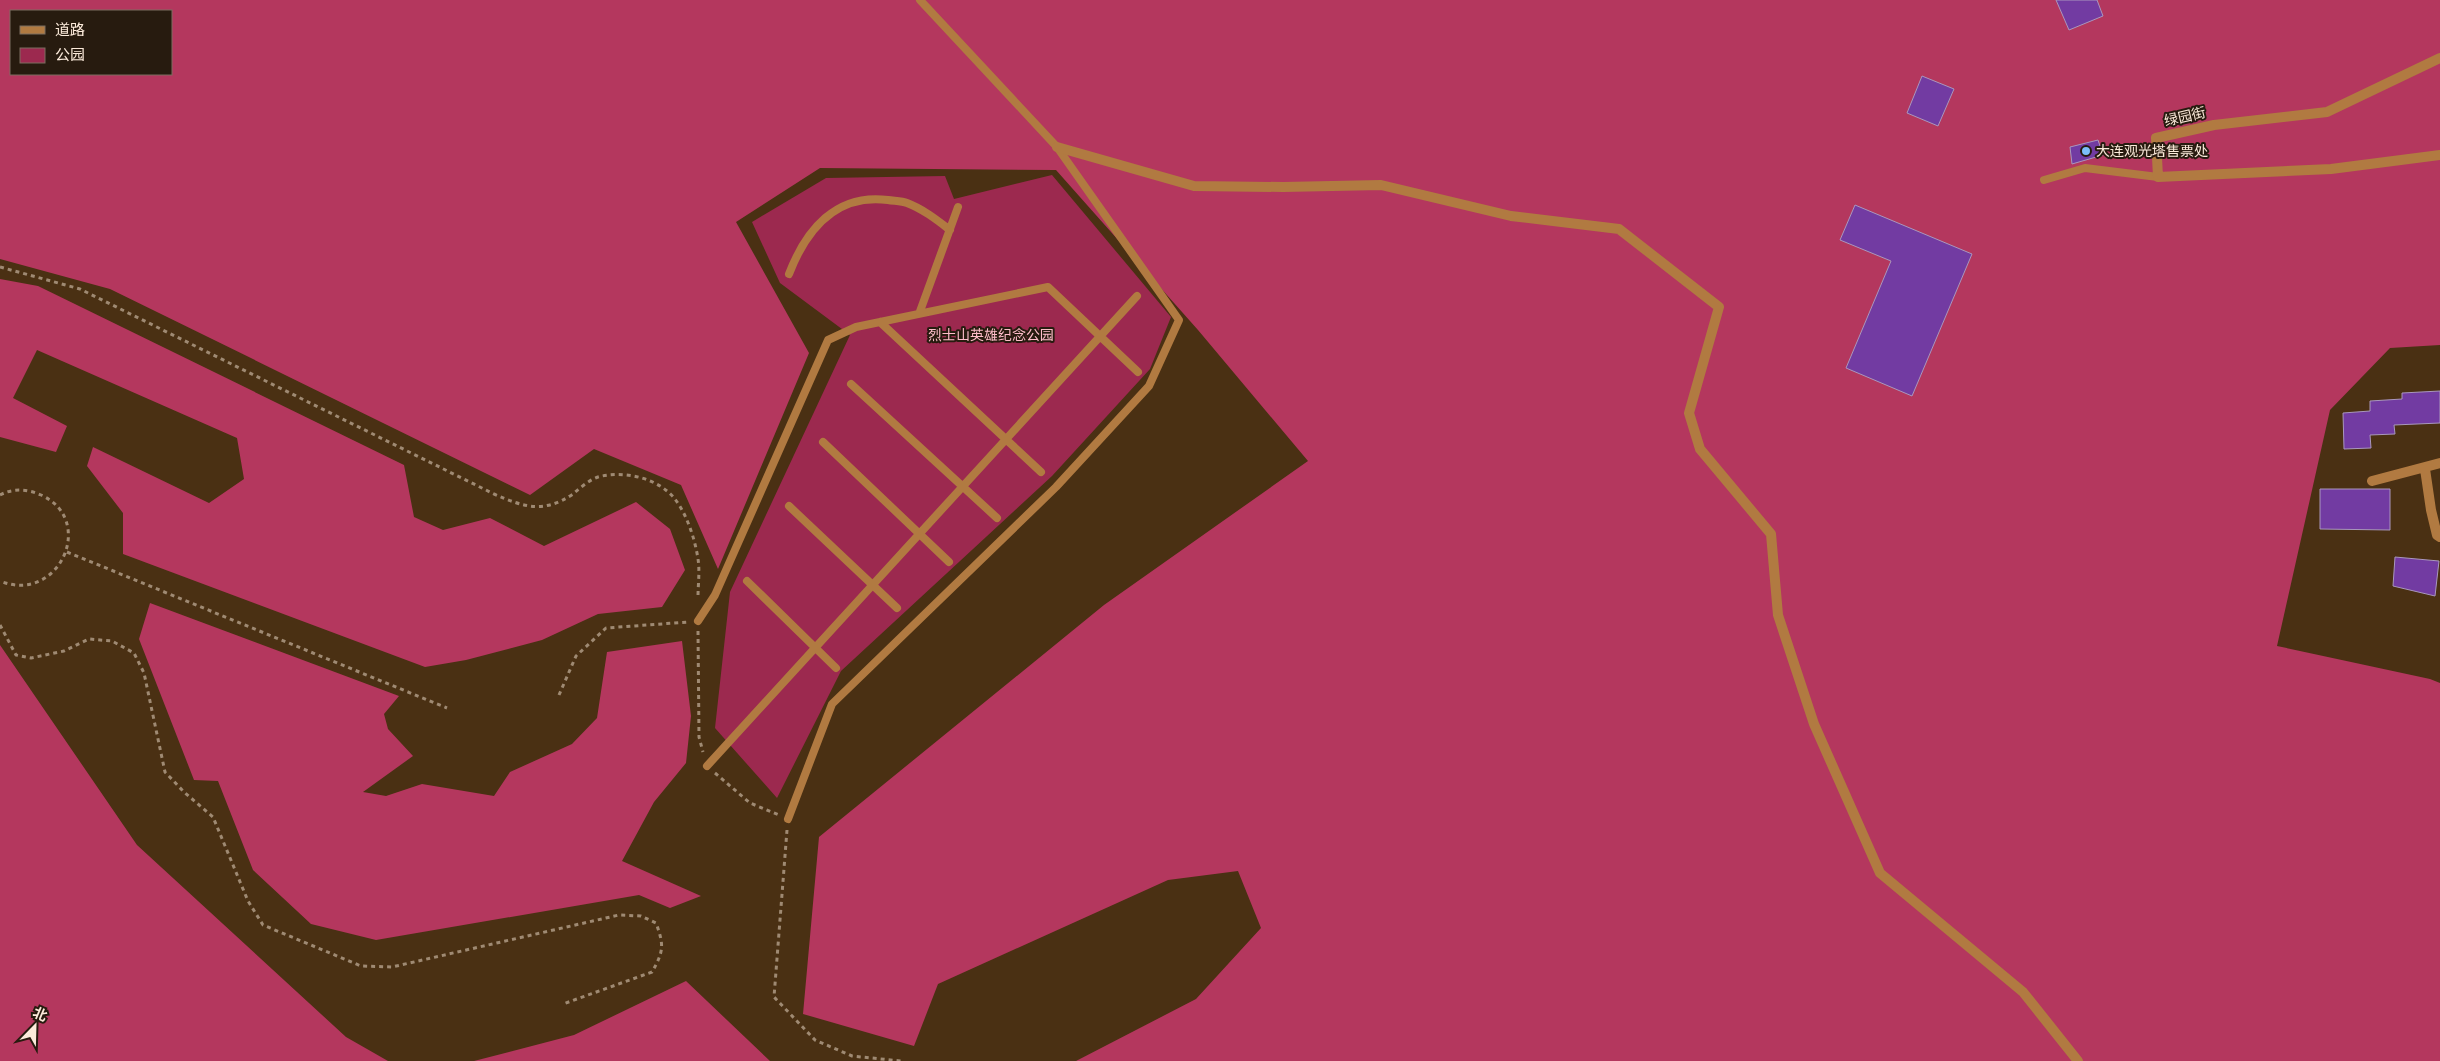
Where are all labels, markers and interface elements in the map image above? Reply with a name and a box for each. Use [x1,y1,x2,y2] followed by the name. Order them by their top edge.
[10,10,172,75] legend
[55,21,85,39] text: 道路
[55,46,85,64] text: 公园
[2163,104,2207,130] street label: 绿园街
[2096,143,2208,160] place label: 大连观光塔售票处
[2080,145,2092,157] marker: 大连观光塔售票处
[928,327,1054,344] park label: 烈士山英雄纪念公园
[10,1001,60,1051] north arrow
[30,1004,50,1025] text: 北

